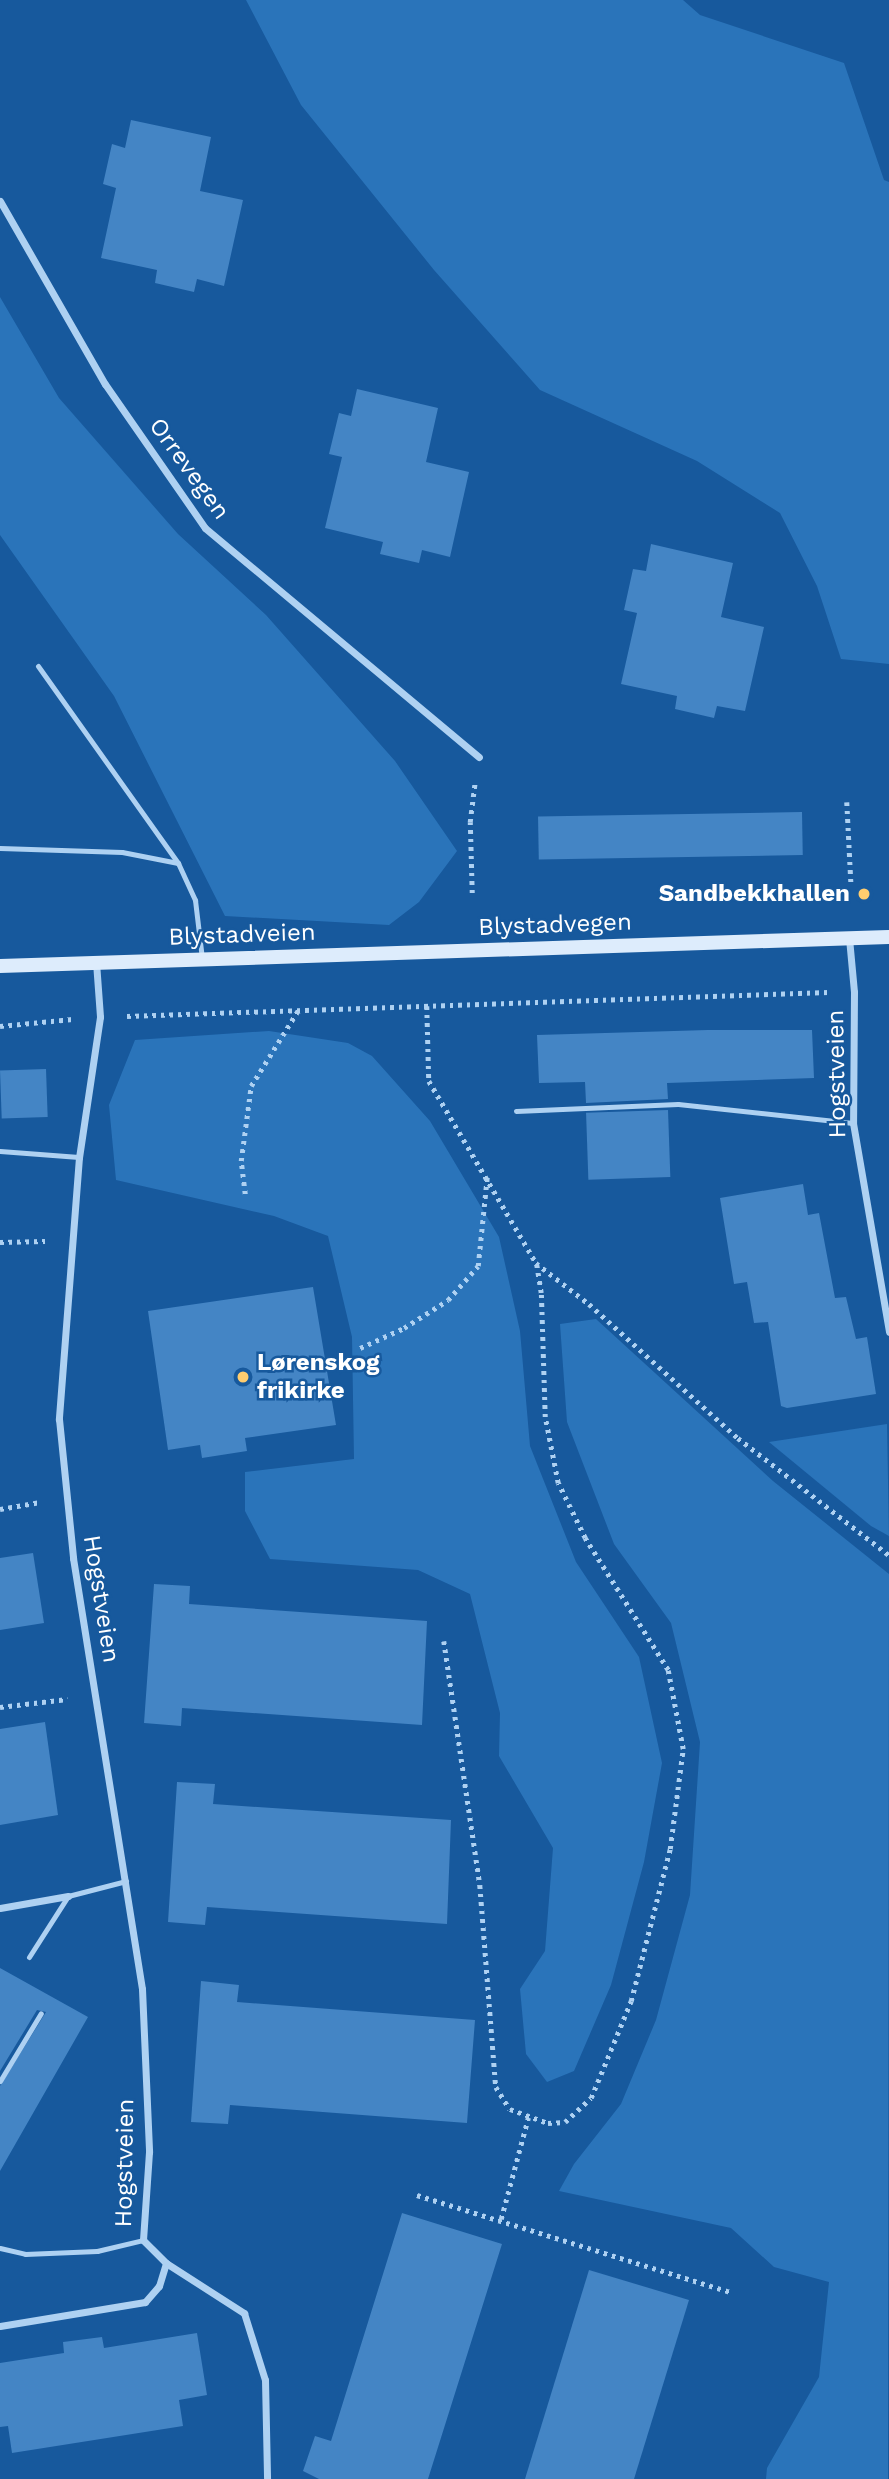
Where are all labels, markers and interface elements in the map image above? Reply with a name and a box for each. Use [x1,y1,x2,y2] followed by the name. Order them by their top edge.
[143,413,235,525] street label: Orrevegen
[659,880,850,908] place label: Sandbekkhallen
[856,886,872,902] marker: Sandbekkhallen
[478,908,632,942] street label: Blystadvegen
[168,918,316,952] street label: Blystadveien
[821,1009,853,1139] street label: Hogstveien
[257,1349,379,1405] place label: Lørenskog frikirke
[235,1369,251,1385] marker: Lørenskog frikirke
[77,1533,125,1665] street label: Hogstveien
[109,2098,141,2228] street label: Hogstveien

